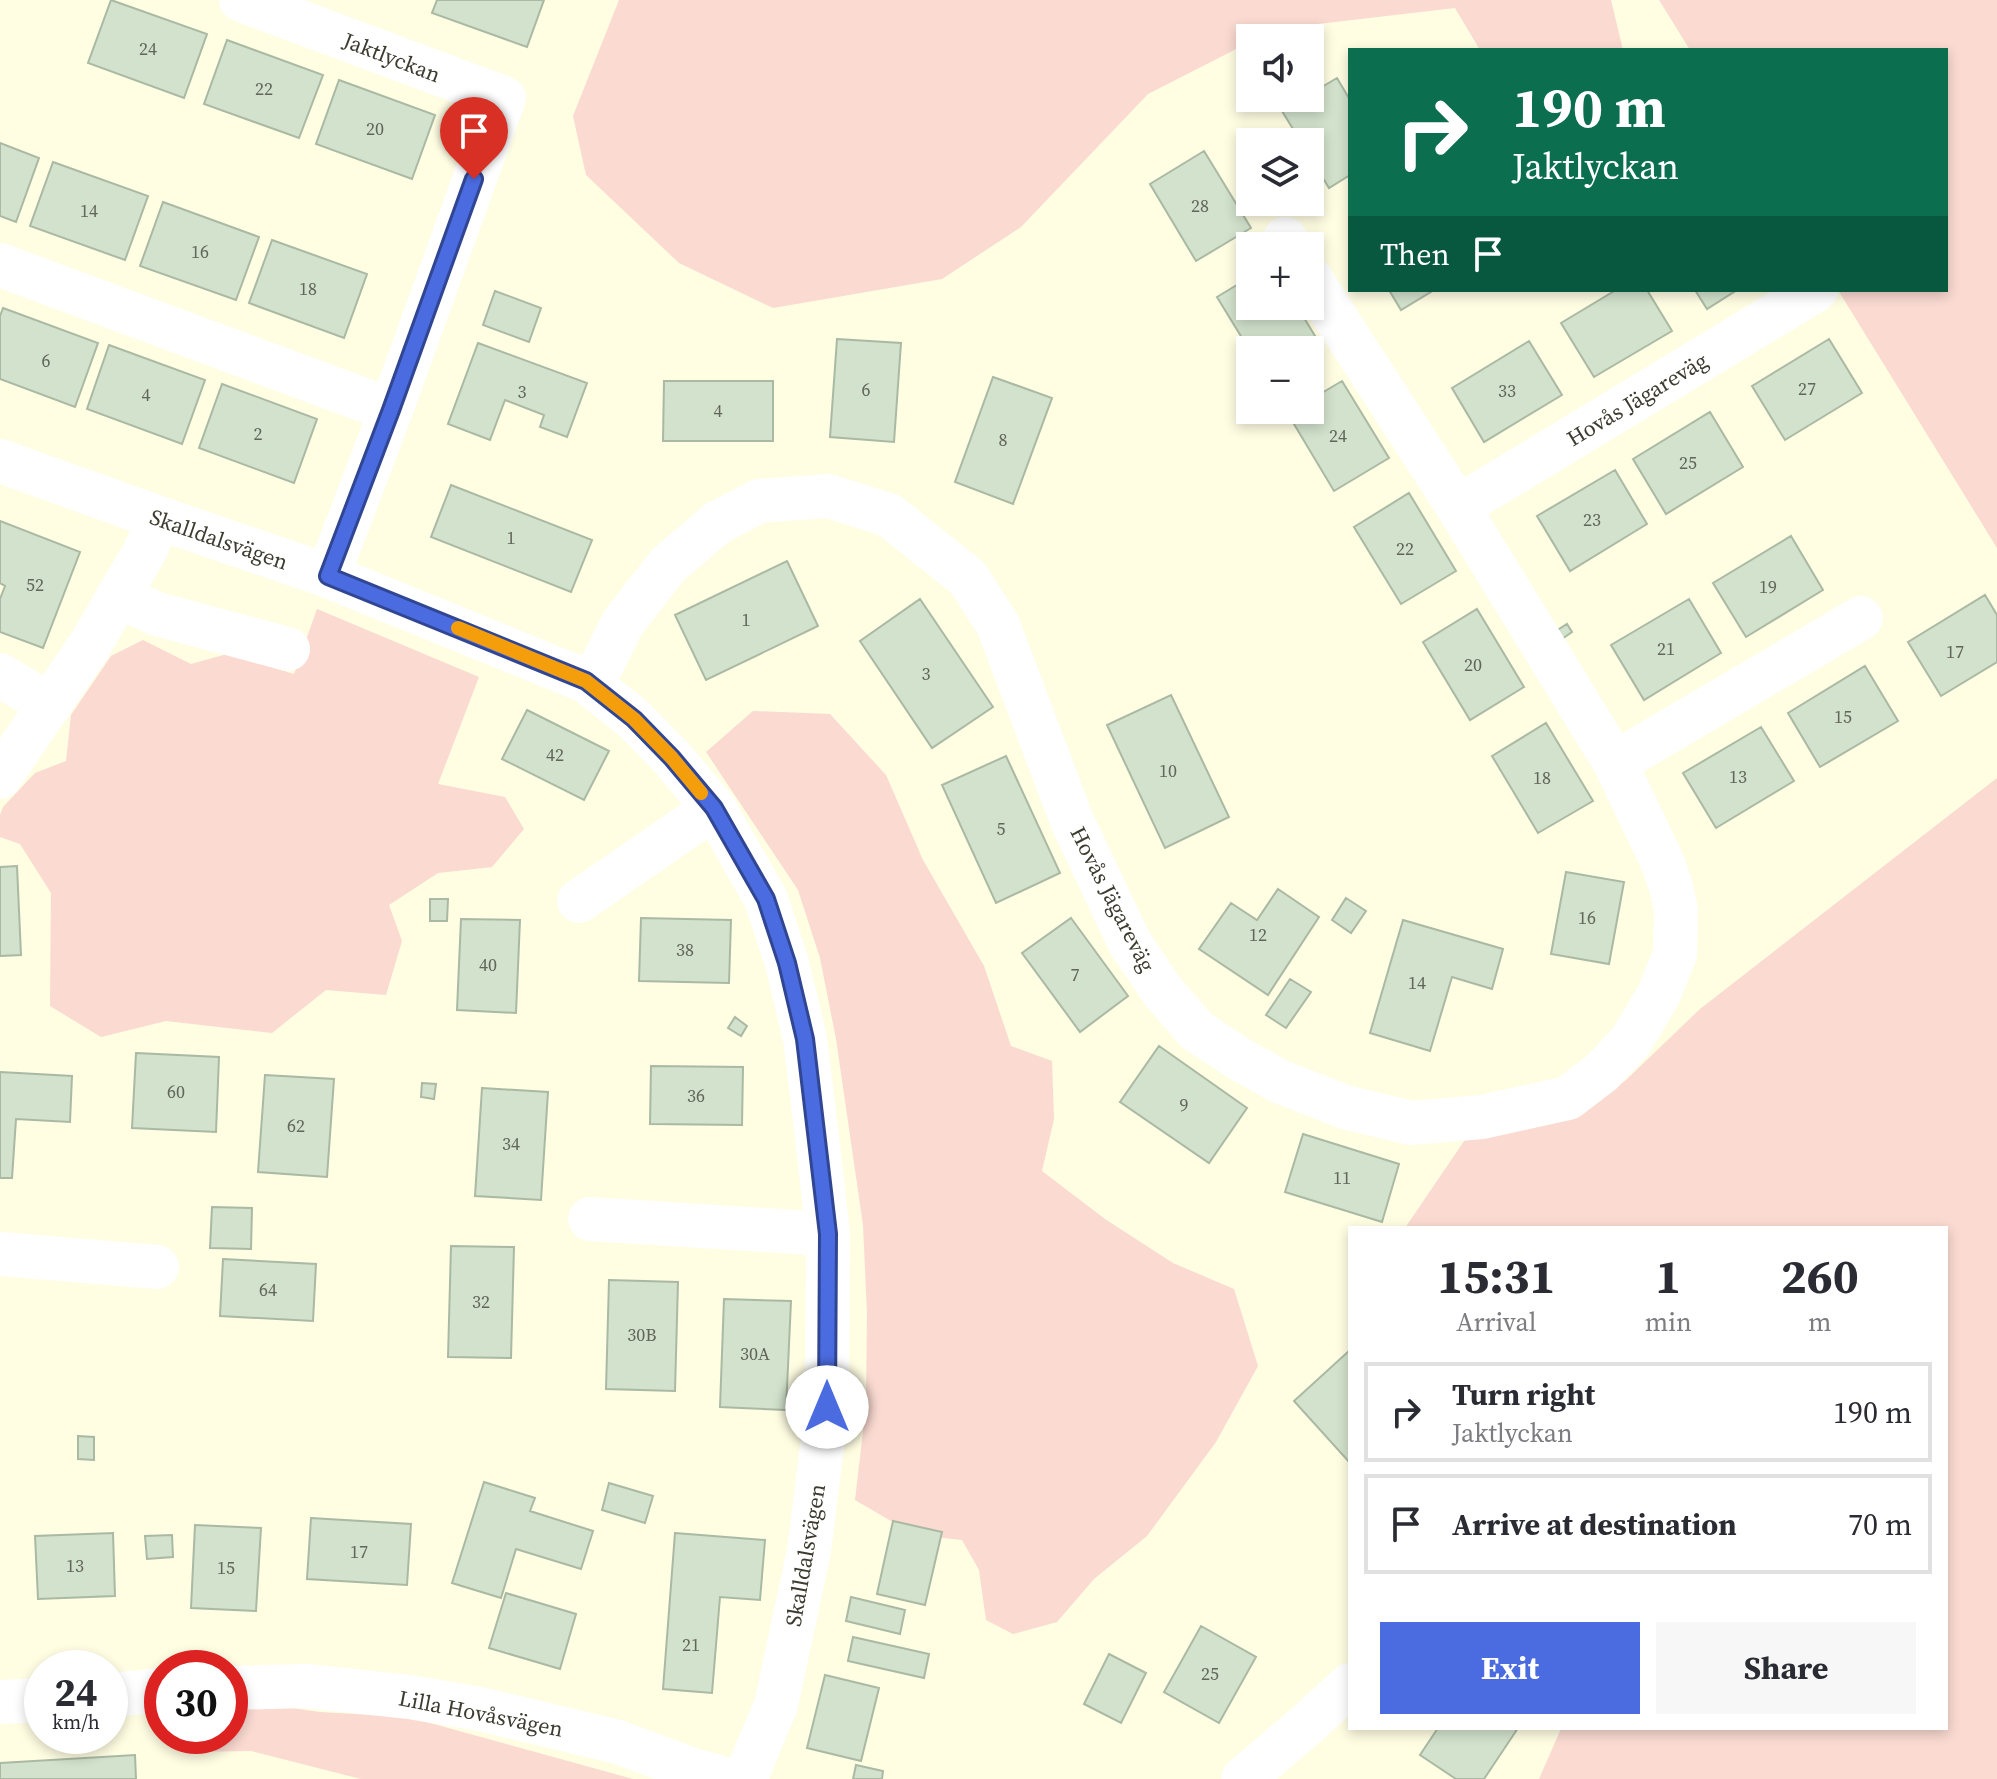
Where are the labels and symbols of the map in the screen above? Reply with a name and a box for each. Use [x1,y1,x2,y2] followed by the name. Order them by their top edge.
[338,24,445,89] street label: Jaktlyckan
[139,36,157,61] house number: 24
[255,76,273,101] house number: 22
[440,97,508,179] pin
[366,116,384,141] house number: 20
[1191,193,1209,218] house number: 28
[80,198,98,223] house number: 14
[191,239,209,264] house number: 16
[299,276,317,301] house number: 18
[1561,345,1713,453] street label: Hovås Jägareväg
[42,348,51,373] house number: 6
[1798,376,1816,401] house number: 27
[862,377,871,402] house number: 6
[1498,378,1516,403] house number: 33
[518,379,527,404] house number: 3
[142,382,151,407] house number: 4
[714,398,723,423] house number: 4
[254,421,263,446] house number: 2
[1329,423,1347,448] house number: 24
[999,427,1008,452] house number: 8
[1679,450,1697,475] house number: 25
[146,501,292,577] street label: Skalldalsvägen
[1583,507,1601,532] house number: 23
[507,525,516,550] house number: 1
[1396,536,1414,561] house number: 22
[26,572,44,597] house number: 52
[1759,574,1777,599] house number: 19
[742,607,751,632] house number: 1
[1657,636,1675,661] house number: 21
[1946,639,1964,664] house number: 17
[1464,652,1482,677] house number: 20
[922,661,931,686] house number: 3
[1834,704,1852,729] house number: 15
[546,742,564,767] house number: 42
[1159,758,1177,783] house number: 10
[1729,764,1747,789] house number: 13
[1533,765,1551,790] house number: 18
[997,816,1006,841] house number: 5
[1063,821,1163,977] street label: Hovås Jägareväg
[1578,905,1596,930] house number: 16
[1249,922,1267,947] house number: 12
[676,937,694,962] house number: 38
[479,952,497,977] house number: 40
[1071,962,1080,987] house number: 7
[1408,970,1426,995] house number: 14
[167,1079,185,1104] house number: 60
[687,1083,705,1108] house number: 36
[1180,1092,1189,1117] house number: 9
[287,1113,305,1138] house number: 62
[502,1131,520,1156] house number: 34
[1333,1165,1351,1190] house number: 11
[259,1277,277,1302] house number: 64
[472,1289,490,1314] house number: 32
[627,1322,657,1347] house number: 30B
[740,1341,770,1366] house number: 30A
[785,1365,869,1449] position arrow
[778,1481,832,1629] street label: Skalldalsvägen
[350,1539,368,1564] house number: 17
[66,1553,84,1578] house number: 13
[217,1555,235,1580] house number: 15
[682,1632,700,1657] house number: 21
[144,1650,248,1754] speed limit sign: 30
[1201,1661,1219,1686] house number: 25
[396,1682,566,1744] street label: Lilla Hovåsvägen

